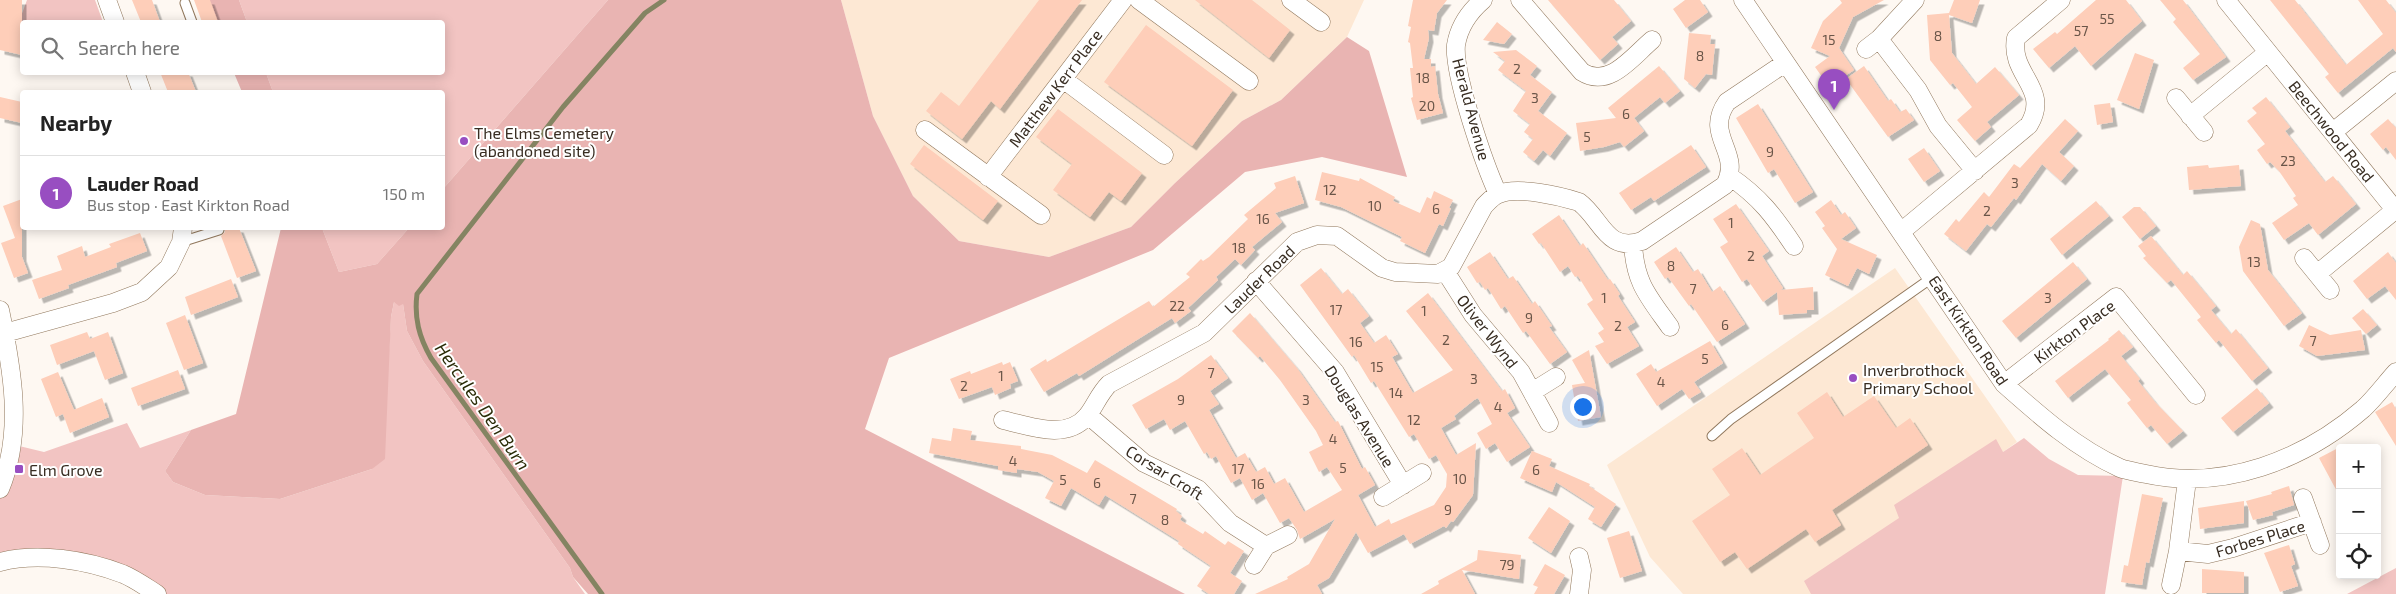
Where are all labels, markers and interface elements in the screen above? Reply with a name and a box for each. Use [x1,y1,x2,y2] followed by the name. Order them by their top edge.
[2099,10,2115,27] house number: 55
[20,20,445,75] search box
[2074,22,2088,39] house number: 57
[1005,25,1105,151] street label: Matthew Kerr Place
[1934,27,1942,44] house number: 8
[1822,31,1836,48] house number: 15
[38,34,66,62] icon: search
[78,36,180,59] text: Search here
[1696,47,1704,64] house number: 8
[1449,56,1495,162] street label: Herald Avenue
[1513,60,1521,77] house number: 2
[1416,69,1430,86] house number: 18
[1818,69,1850,110] pin: 1
[2285,76,2379,186] street label: Beechwood Road
[1531,89,1539,106] house number: 3
[1419,97,1435,114] house number: 20
[1622,105,1630,122] house number: 6
[40,110,112,135] text: Nearby
[474,123,615,160] place label: The Elms Cemetery (abandoned site)
[1583,128,1591,145] house number: 5
[458,135,470,147] marker: The Elms Cemetery (abandoned site)
[1766,143,1774,160] house number: 9
[2280,152,2296,169] house number: 23
[87,172,199,195] text: Lauder Road
[2011,174,2019,191] house number: 3
[1323,181,1337,198] house number: 12
[53,184,59,203] text: 1
[383,184,425,203] text: 150 m
[87,195,290,214] text: Bus stop · East Kirkton Road
[1368,197,1382,214] house number: 10
[1432,200,1440,217] house number: 6
[1983,202,1991,219] house number: 2
[1256,210,1270,227] house number: 16
[1728,214,1734,231] house number: 1
[1232,239,1246,256] house number: 18
[1220,241,1298,317] street label: Lauder Road
[1747,247,1755,264] house number: 2
[2247,253,2261,270] house number: 13
[1667,257,1675,274] house number: 8
[1925,271,2013,389] street label: East Kirkton Road
[1689,280,1697,297] house number: 7
[1601,289,1607,306] house number: 1
[2044,289,2052,306] house number: 3
[1453,291,1523,371] street label: Oliver Wynd
[2030,295,2118,367] street label: Kirkton Place
[1169,297,1185,314] house number: 22
[1330,301,1342,318] house number: 17
[1421,302,1427,319] house number: 1
[1525,309,1533,326] house number: 9
[1721,316,1729,333] house number: 6
[1614,317,1622,334] house number: 2
[1442,331,1450,348] house number: 2
[2309,332,2317,349] house number: 7
[1349,333,1363,350] house number: 16
[431,338,535,474] water label: Hercules Den Burn
[1701,350,1709,367] house number: 5
[1370,358,1384,375] house number: 15
[1863,360,1973,397] place label: Inverbrothock Primary School
[1321,362,1399,470] street label: Douglas Avenue
[1207,364,1215,381] house number: 7
[998,367,1004,384] house number: 1
[1470,370,1478,387] house number: 3
[1847,372,1859,384] marker: Inverbrothock Primary School
[1657,373,1665,390] house number: 4
[960,377,968,394] house number: 2
[1389,384,1403,401] house number: 14
[1177,391,1185,408] house number: 9
[1302,391,1310,408] house number: 3
[1570,394,1596,420] your location
[1494,398,1502,415] house number: 4
[1407,411,1421,428] house number: 12
[1329,430,1337,447] house number: 4
[1123,441,1207,503] street label: Corsar Croft
[2336,444,2381,579] map controls
[2336,444,2381,489] button: +
[1009,452,1017,469] house number: 4
[1339,459,1347,476] house number: 5
[29,460,103,479] place label: Elm Grove
[1232,460,1244,477] house number: 17
[1532,461,1540,478] house number: 6
[13,463,25,475] marker: Elm Grove
[1453,470,1467,487] house number: 10
[1059,471,1067,488] house number: 5
[1093,474,1101,491] house number: 6
[1251,475,1265,492] house number: 16
[2336,489,2381,534] button: −
[1129,490,1137,507] house number: 7
[1444,501,1452,518] house number: 9
[1161,511,1169,528] house number: 8
[2213,515,2307,561] street label: Forbes Place
[2336,534,2381,579] button: locate
[1499,556,1515,573] house number: 79

